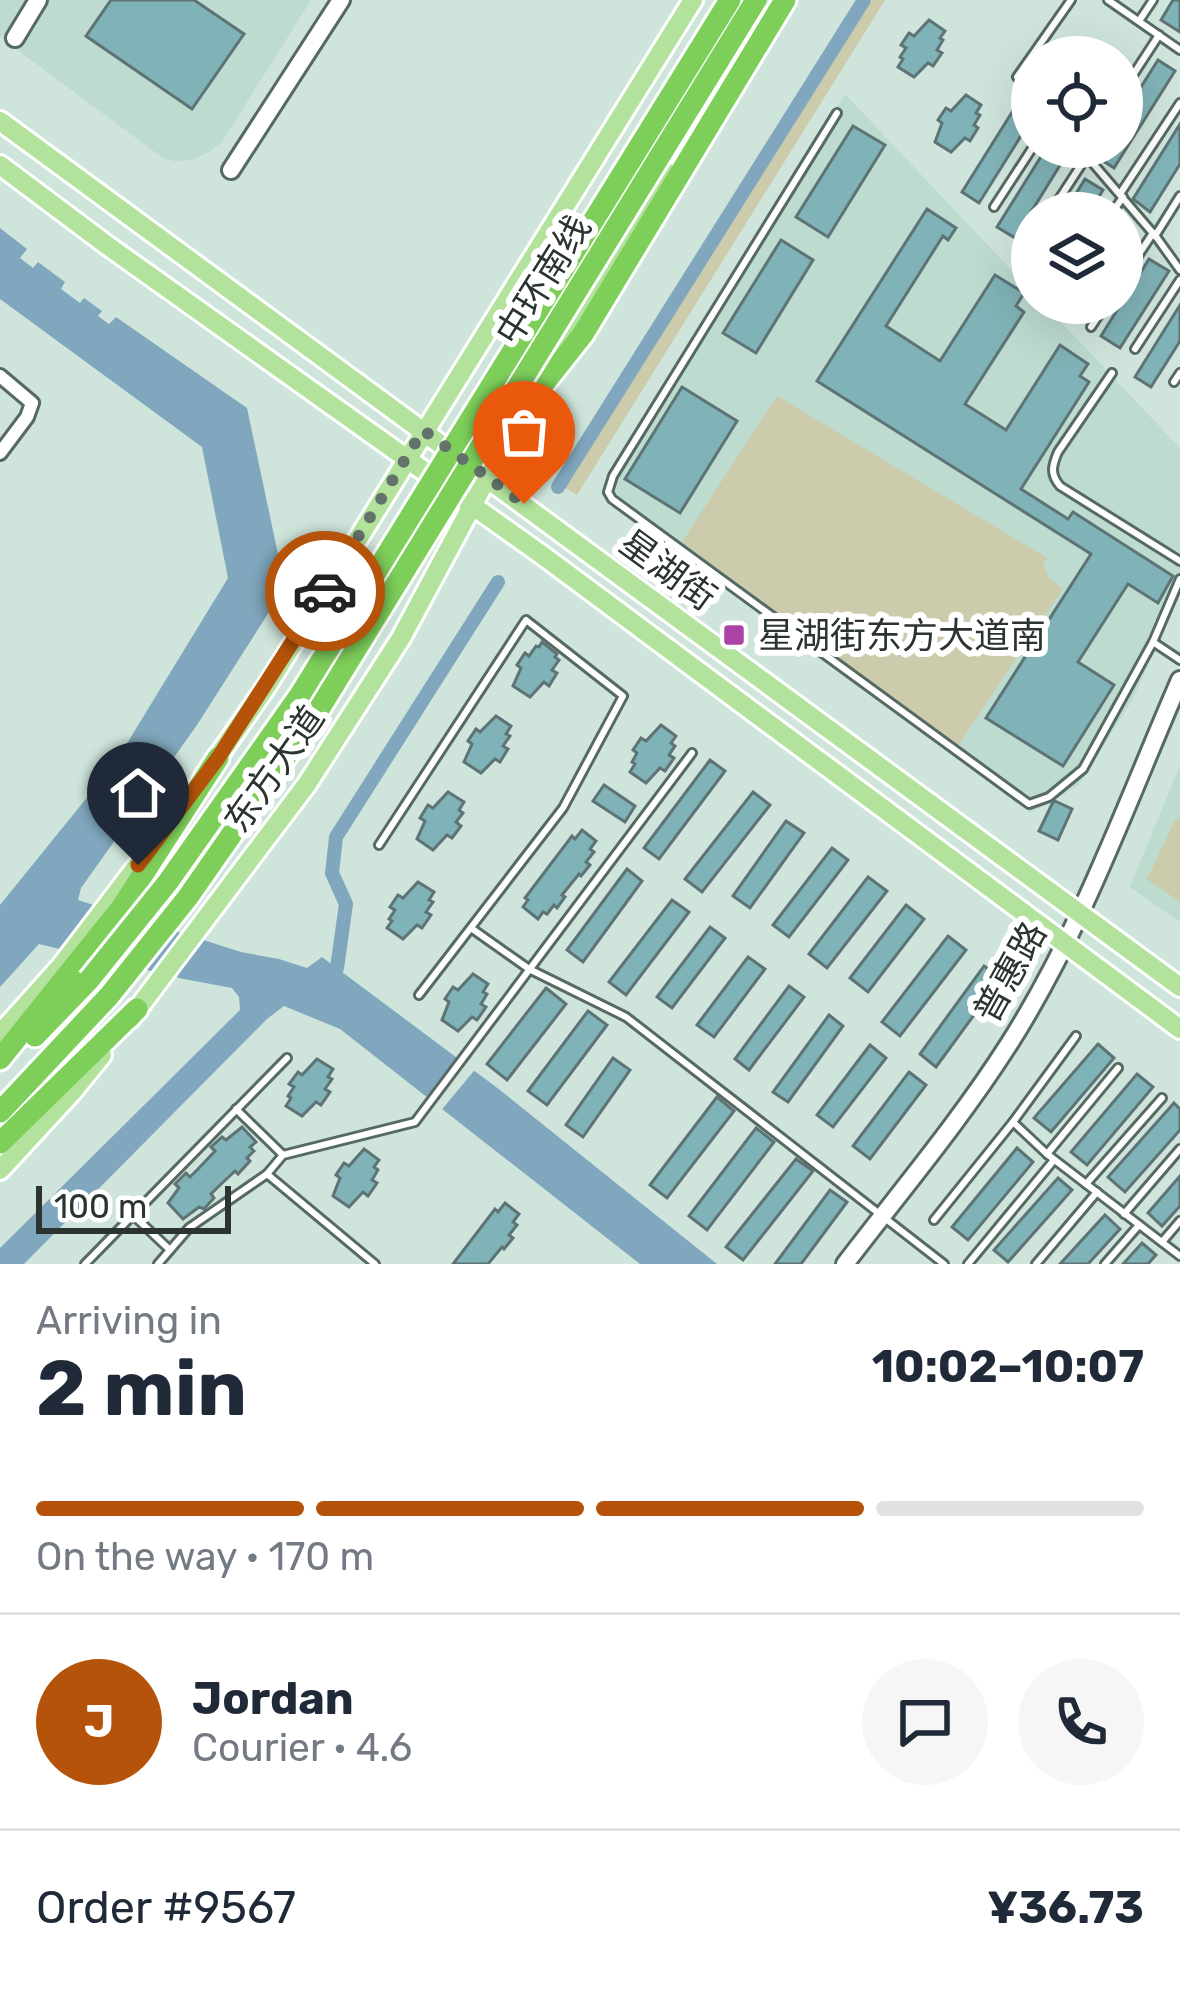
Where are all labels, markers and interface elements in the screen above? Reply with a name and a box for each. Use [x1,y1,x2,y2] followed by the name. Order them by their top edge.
[1011,36,1143,324] map controls
[1011,36,1143,168] button: locate
[1011,192,1143,324] button: layers
[487,208,599,352] street label: 中环南线
[473,381,575,504] pin
[491,399,557,465] icon: bag
[612,521,724,619] street label: 星湖街
[265,531,385,651] courier
[292,558,358,624] icon: car
[758,614,1046,657] place label: 星湖街东方大道南
[721,622,747,648] marker: 星湖街东方大道南
[215,698,333,840] street label: 东方大道
[87,742,189,865] pin
[105,760,171,826] icon: home
[965,914,1055,1030] street label: 普惠路
[36,1180,231,1233] scale bar
[54,1187,147,1226] text: 100 m
[36,1298,222,1344] text: Arriving in
[872,1340,1144,1393] text: 10:02–10:07
[36,1342,247,1435] text: 2 min
[36,1534,374,1580] text: On the way · 170 m
[862,1659,988,1785] button: chat
[1018,1659,1144,1785] button: phone
[192,1672,354,1725] text: Jordan
[84,1695,114,1748] text: J
[192,1725,412,1771] text: Courier · 4.6
[36,1881,296,1934] text: Order #9567
[987,1881,1144,1934] text: ¥36.73

